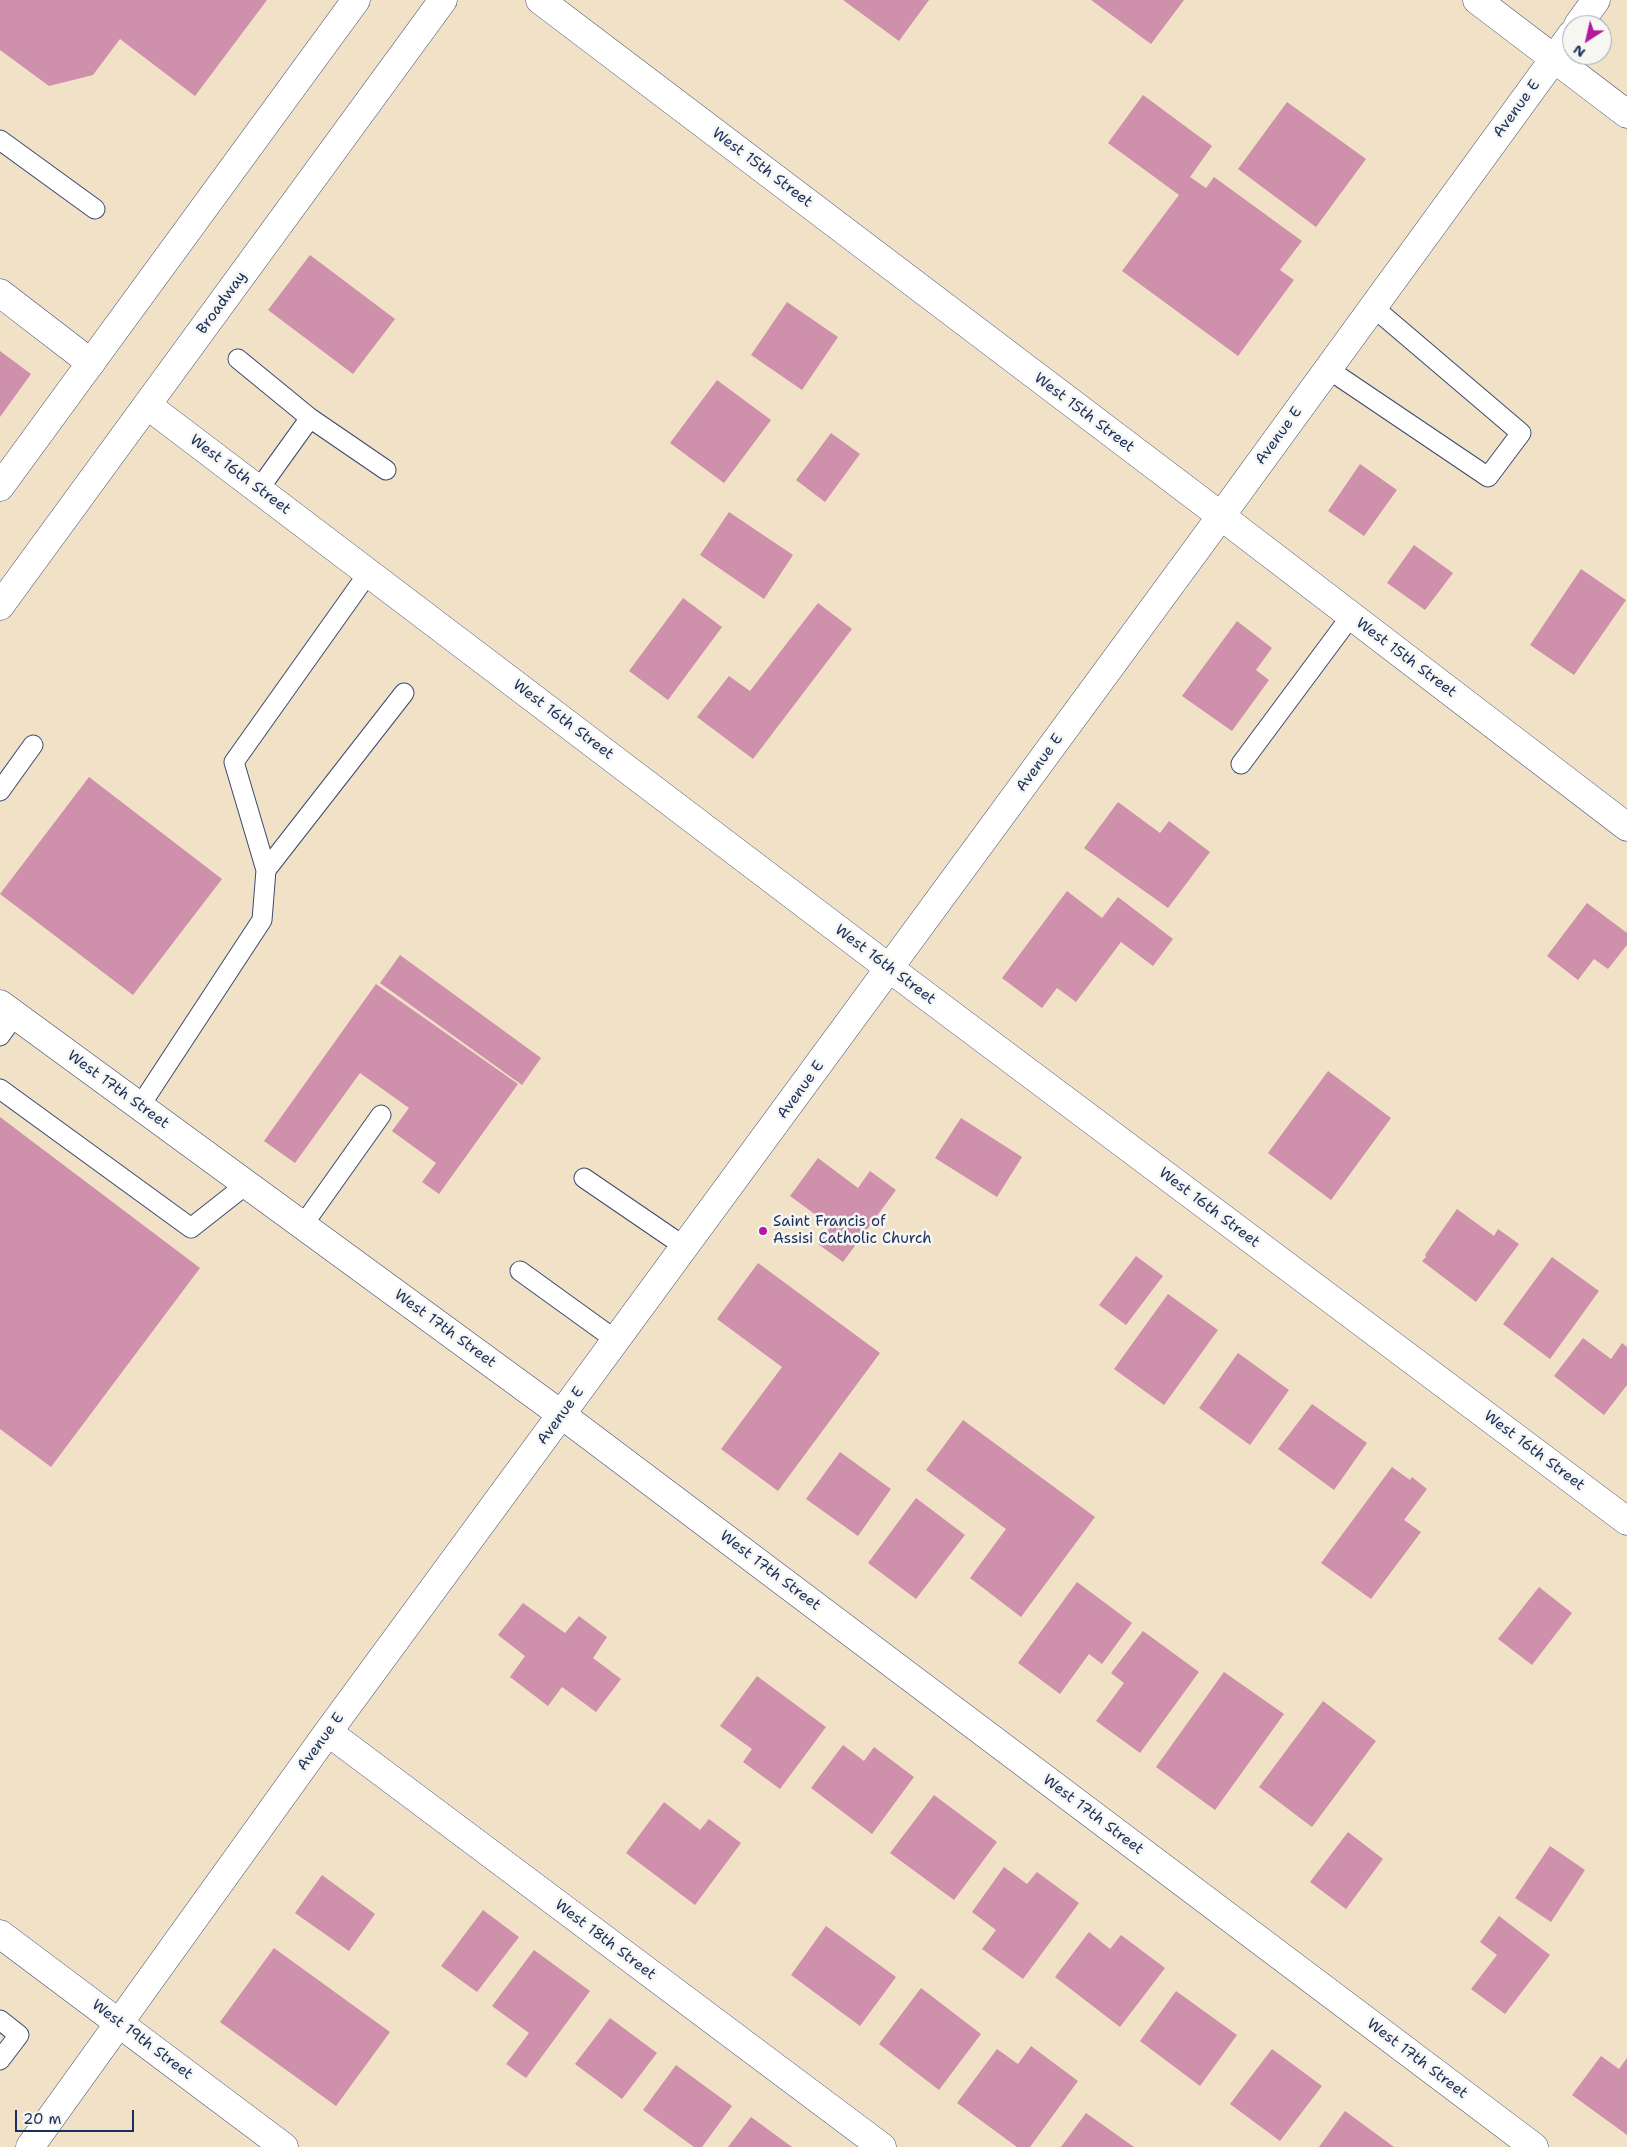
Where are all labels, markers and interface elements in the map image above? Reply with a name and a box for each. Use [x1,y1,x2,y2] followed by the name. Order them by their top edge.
[1562,15,1612,65] north arrow
[1569,41,1589,62] text: N
[1490,76,1544,142] street label: Avenue E
[708,124,816,212] street label: West 15th Street
[193,268,251,338] street label: Broadway
[1030,369,1138,457] street label: West 15th Street
[1252,403,1306,469] street label: Avenue E
[186,431,294,519] street label: West 16th Street
[1352,614,1460,702] street label: West 15th Street
[509,676,617,764] street label: West 16th Street
[1013,730,1067,796] street label: Avenue E
[831,921,939,1009] street label: West 16th Street
[64,1047,172,1133] street label: West 17th Street
[774,1057,828,1123] street label: Avenue E
[1155,1164,1263,1252] street label: West 16th Street
[773,1213,932,1248] place label: Saint Francis of Assisi Catholic Church
[757,1225,769,1237] marker: Saint Francis of Assisi Catholic Church
[391,1286,499,1372] street label: West 17th Street
[534,1383,588,1449] street label: Avenue E
[1480,1407,1588,1495] street label: West 16th Street
[716,1527,824,1615] street label: West 17th Street
[294,1709,348,1775] street label: Avenue E
[1039,1771,1147,1859] street label: West 17th Street
[551,1896,659,1984] street label: West 18th Street
[88,1996,196,2084] street label: West 19th Street
[1363,2015,1471,2103] street label: West 17th Street
[18,2100,136,2132] scale bar
[23,2109,62,2129] text: 20 m

